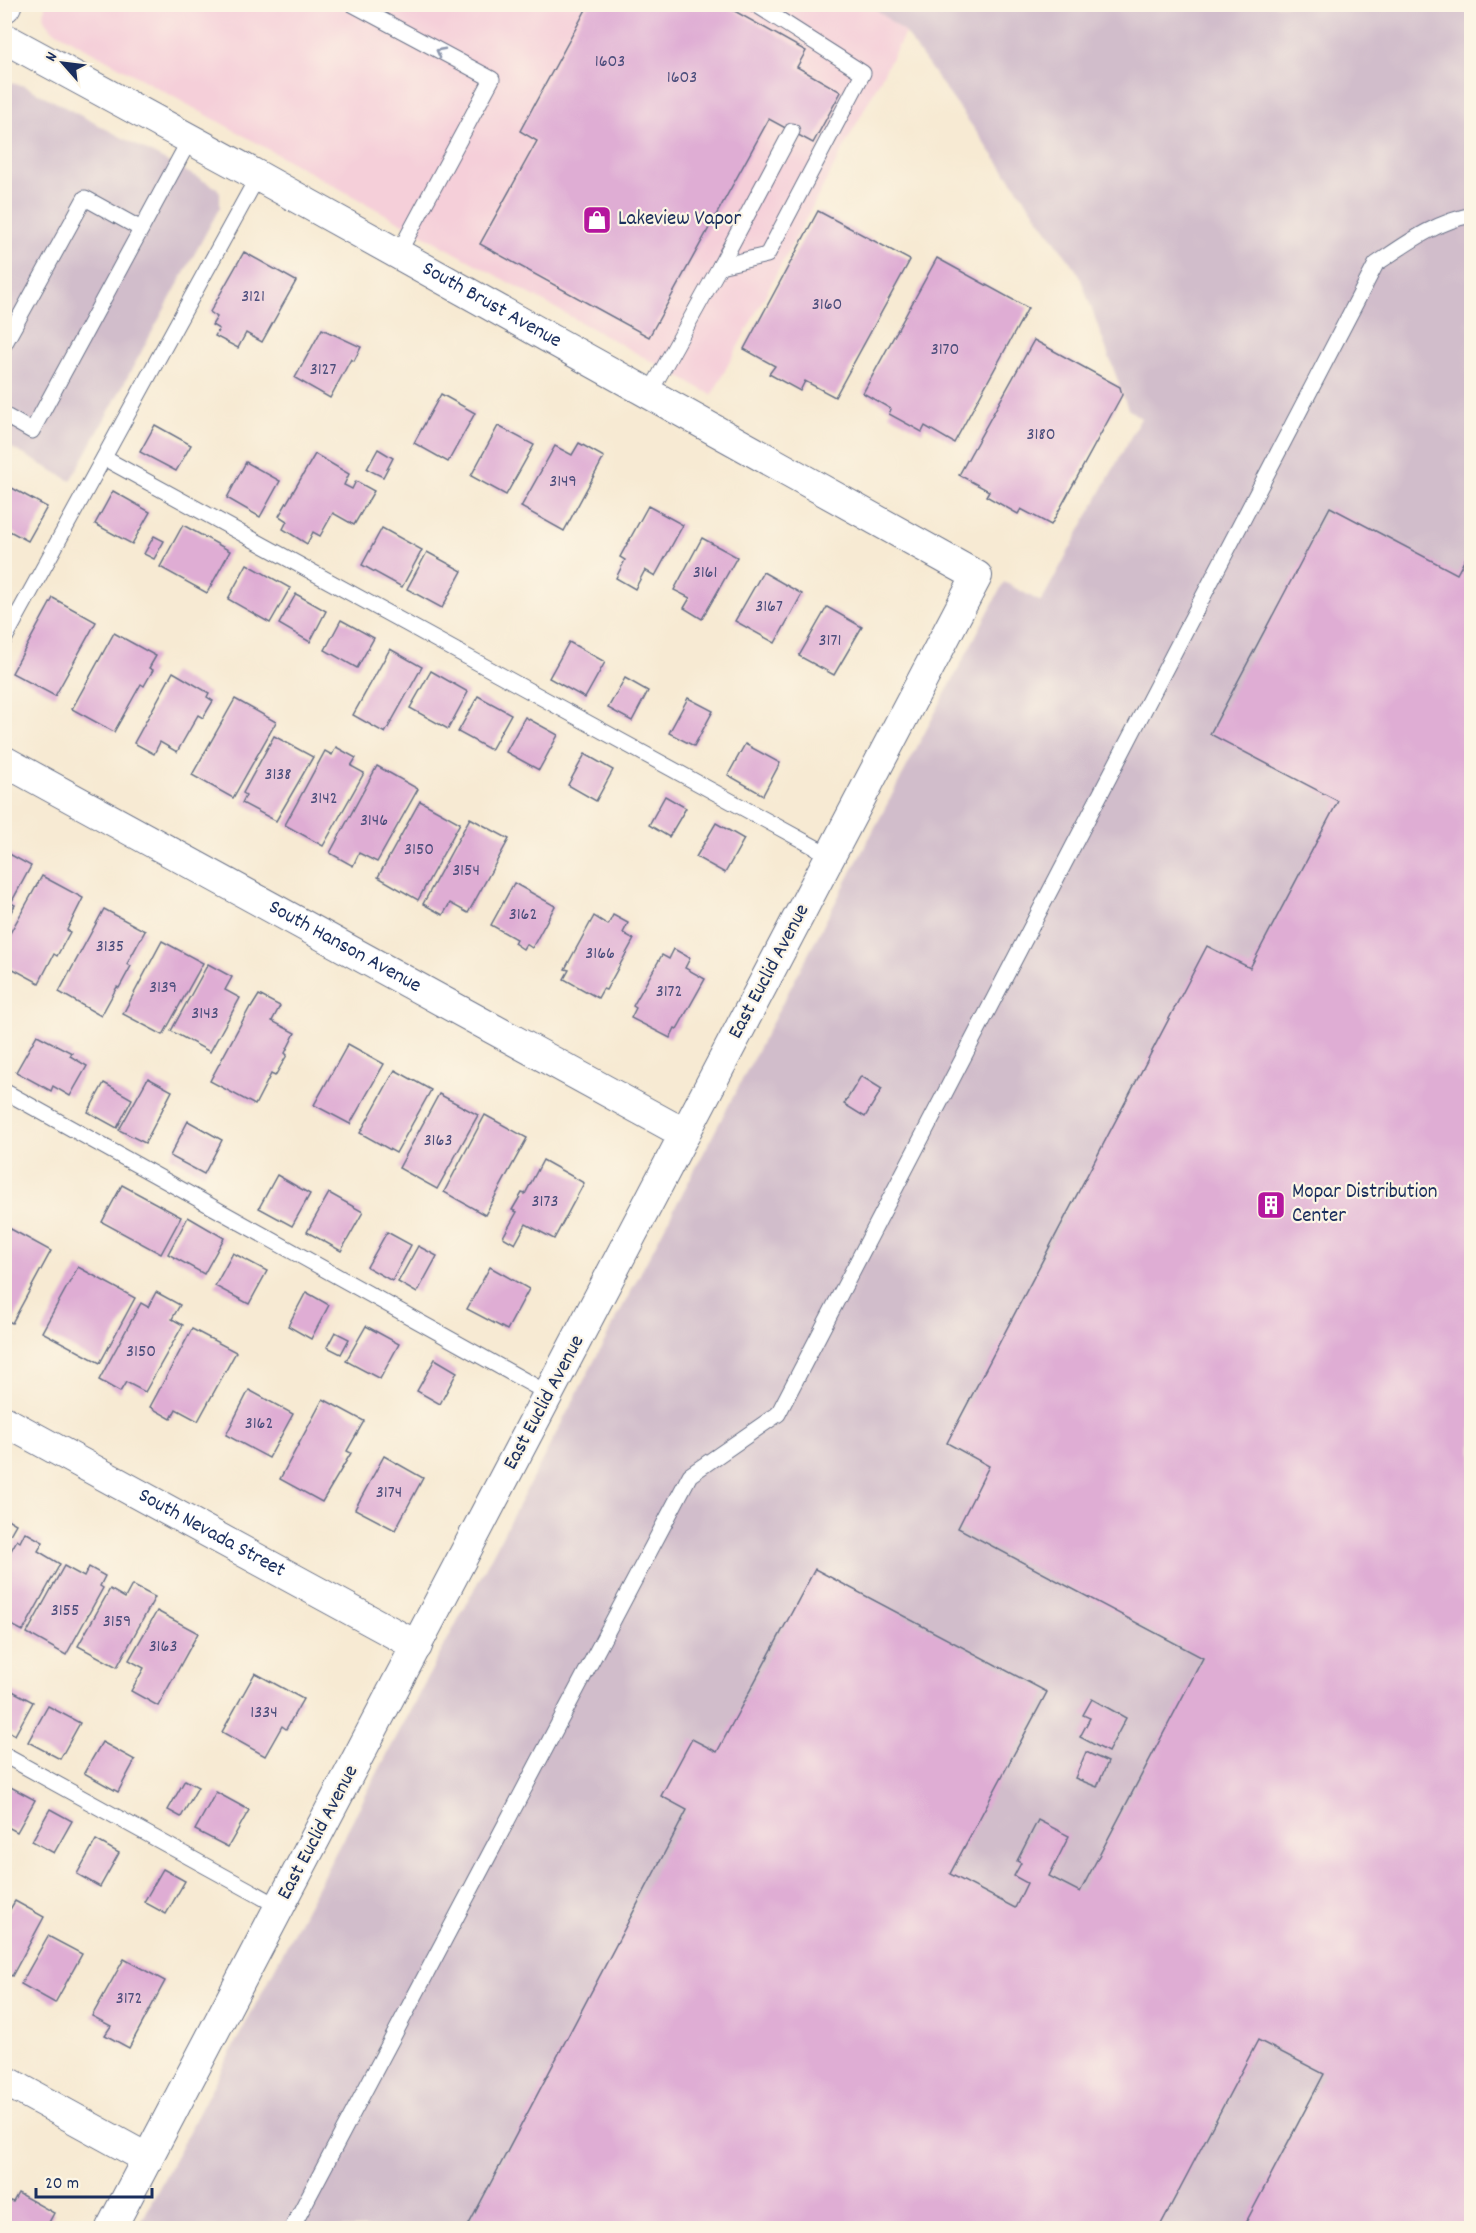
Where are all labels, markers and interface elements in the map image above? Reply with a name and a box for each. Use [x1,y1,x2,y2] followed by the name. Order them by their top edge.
[33,33,93,93] north arrow
[40,48,64,66] text: N
[436,48,447,59] one-way arrow
[595,50,625,75] house number: 1603
[667,66,697,91] house number: 1603
[581,204,613,236] shop icon: Lakeview Vapor
[618,205,741,235] place label: Lakeview Vapor
[416,255,567,357] street label: South Brust Avenue
[241,285,265,310] house number: 3121
[812,293,842,318] house number: 3160
[931,338,959,363] house number: 3170
[310,358,336,383] house number: 3127
[1027,423,1055,448] house number: 3180
[549,470,577,495] house number: 3149
[693,561,717,586] house number: 3161
[755,595,783,620] house number: 3167
[819,629,841,654] house number: 3171
[264,763,292,788] house number: 3138
[310,787,338,812] house number: 3142
[360,809,388,834] house number: 3146
[404,838,434,863] house number: 3150
[452,859,480,884] house number: 3154
[262,893,426,1001] street label: South Hanson Avenue
[722,899,818,1045] street label: East Euclid Avenue
[509,903,537,928] house number: 3162
[96,935,124,960] house number: 3135
[585,942,615,967] house number: 3166
[149,976,177,1001] house number: 3139
[656,980,682,1005] house number: 3172
[191,1002,219,1027] house number: 3143
[424,1129,452,1154] house number: 3163
[1292,1178,1437,1232] place label: Mopar Distribution Center
[1255,1189,1287,1221] building icon: Mopar Distribution Center
[532,1190,558,1215] house number: 3173
[497,1330,593,1476] street label: East Euclid Avenue
[126,1340,156,1365] house number: 3150
[245,1412,273,1437] house number: 3162
[376,1481,402,1506] house number: 3174
[132,1482,291,1586] street label: South Nevada Street
[51,1599,79,1624] house number: 3155
[103,1610,131,1635] house number: 3159
[149,1635,177,1660] house number: 3163
[250,1701,278,1726] house number: 1334
[271,1760,367,1906] street label: East Euclid Avenue
[116,1987,142,2012] house number: 3172
[36,2161,152,2199] scale bar
[45,2172,79,2197] text: 20 m

